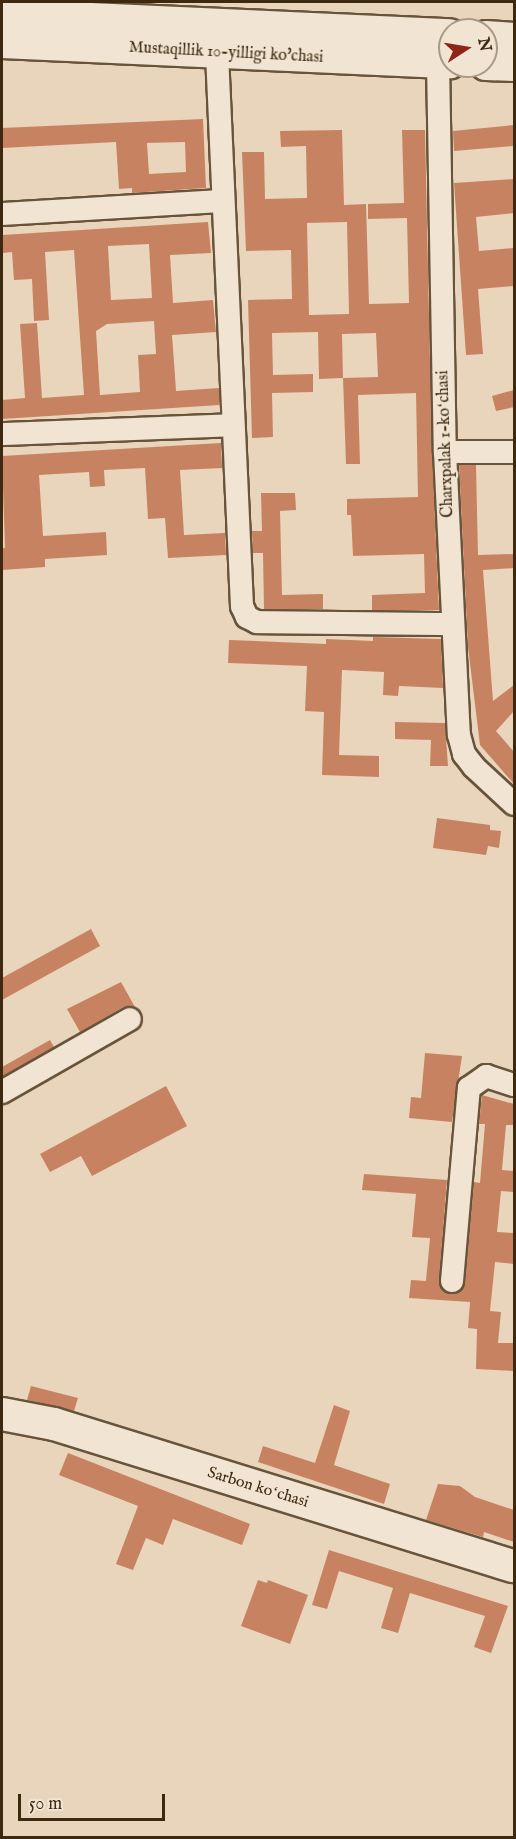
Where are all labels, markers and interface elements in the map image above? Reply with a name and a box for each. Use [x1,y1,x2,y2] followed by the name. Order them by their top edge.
[438,18,498,78] north arrow
[472,36,495,54] text: N
[128,38,324,68] street label: Mustaqillik 10-yilligi ko'chasi
[434,370,458,518] street label: Charxpalak 1-koʻchasi
[205,1464,311,1512] street label: Sarbon koʻchasi
[21,1782,168,1820] scale bar
[29,1793,62,1816] text: 50 m

